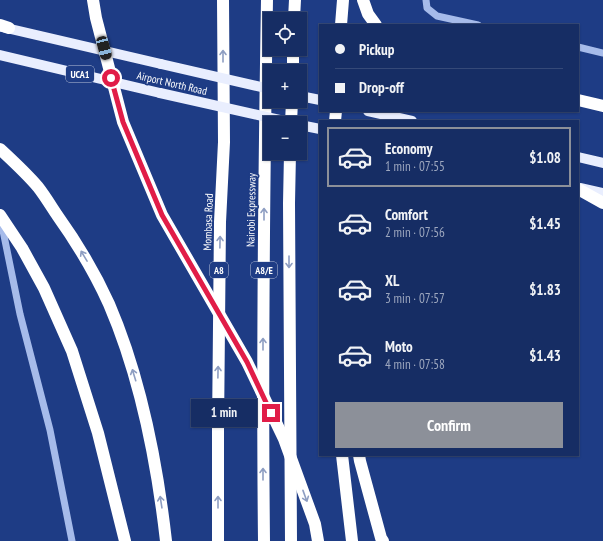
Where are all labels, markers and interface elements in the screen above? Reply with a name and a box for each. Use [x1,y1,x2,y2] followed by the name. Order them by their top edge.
[263,12,307,160] map controls
[263,12,307,56] button: locate
[95,35,113,61] car
[359,40,394,59] text: Pickup
[219,50,227,63] one-way arrow
[263,64,307,108] button: +
[66,66,94,82] road number: UCA1
[136,68,209,98] street label: Airport North Road
[102,69,120,87] route start
[359,78,404,97] text: Drop-off
[263,116,307,160] button: −
[337,139,373,175] icon: car
[385,139,433,158] text: Economy
[529,148,561,167] text: $1.08
[385,158,445,175] text: 1 min · 07:55
[243,172,259,247] street label: Nairobi Expressway
[200,193,216,251] street label: Mombasa Road
[337,205,373,241] icon: car
[385,205,428,224] text: Comfort
[260,208,268,221] one-way arrow
[529,214,561,233] text: $1.45
[385,224,445,241] text: 2 min · 07:56
[216,236,224,249] one-way arrow
[79,250,87,262] one-way arrow
[285,255,293,268] one-way arrow
[210,262,228,278] road number: A8
[251,262,277,278] road number: A8/E
[337,271,373,307] icon: car
[385,271,399,290] text: XL
[529,280,561,299] text: $1.83
[385,290,445,307] text: 3 min · 07:57
[337,337,373,373] icon: car
[385,337,413,356] text: Moto
[259,338,267,351] one-way arrow
[529,346,561,365] text: $1.43
[385,356,445,373] text: 4 min · 07:58
[214,366,222,379] one-way arrow
[130,369,137,382] one-way arrow
[191,399,257,427] callout: 1 min
[335,402,563,448] button: Confirm
[211,404,237,421] text: 1 min
[262,404,280,422] route end
[259,468,267,481] one-way arrow
[302,490,310,502] one-way arrow
[157,496,165,509] one-way arrow
[214,496,222,509] one-way arrow

